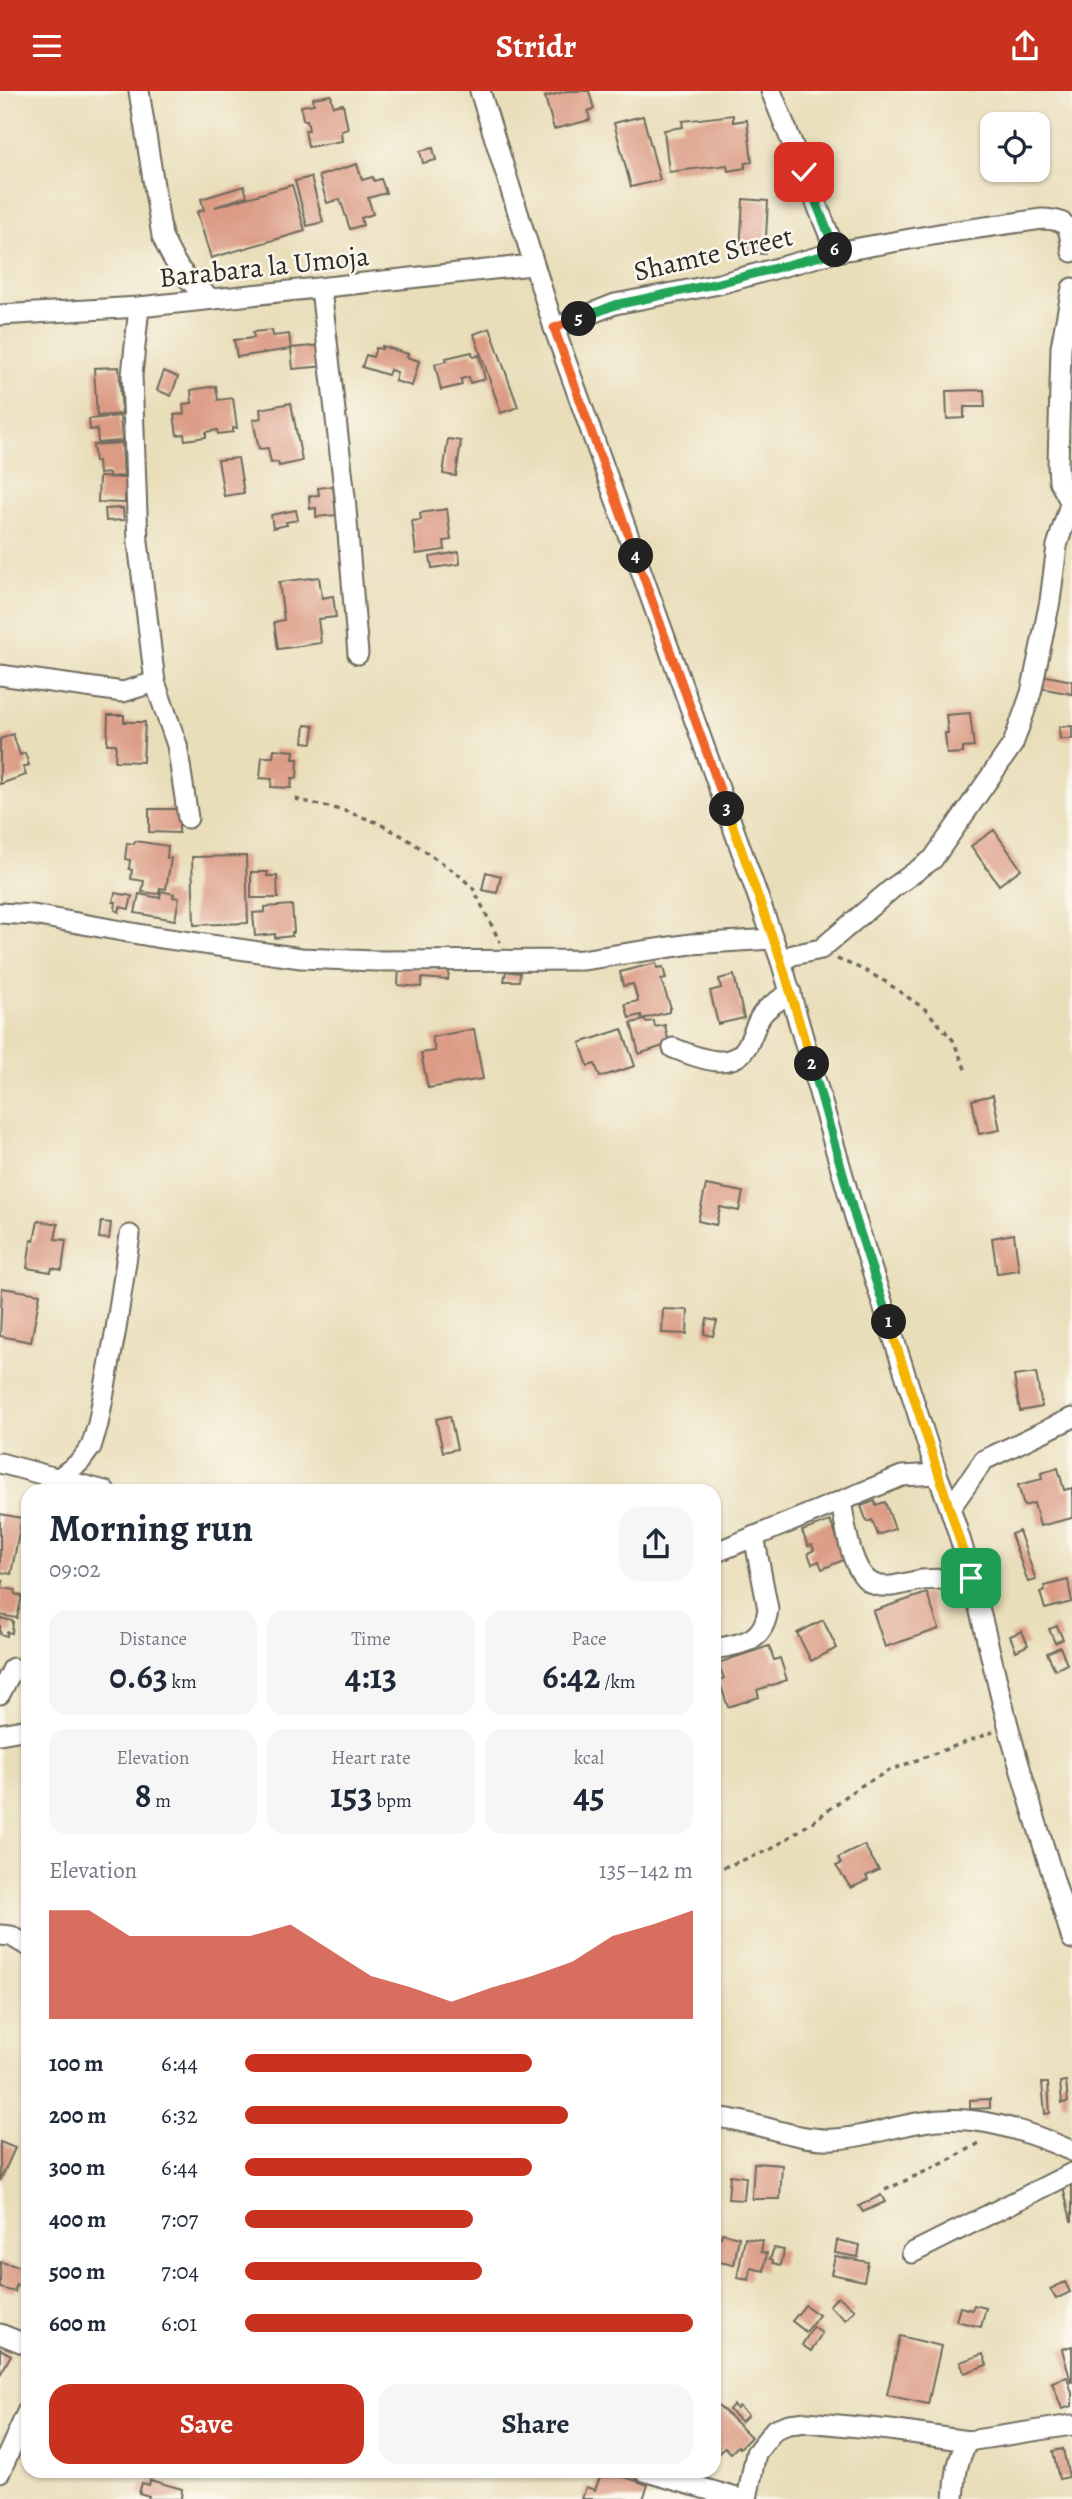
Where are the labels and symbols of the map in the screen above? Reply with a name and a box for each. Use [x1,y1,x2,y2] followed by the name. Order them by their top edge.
[774,142,834,202] pin
[630,217,796,291] street label: Shamte Street
[818,233,852,267] pin: 6
[157,237,371,297] street label: Barabara la Umoja
[562,301,596,337] pin: 5
[618,539,654,573] pin: 4
[710,791,744,827] pin: 3
[794,1047,830,1081] pin: 2
[872,1305,906,1339] pin: 1
[941,1548,1001,1608] pin

